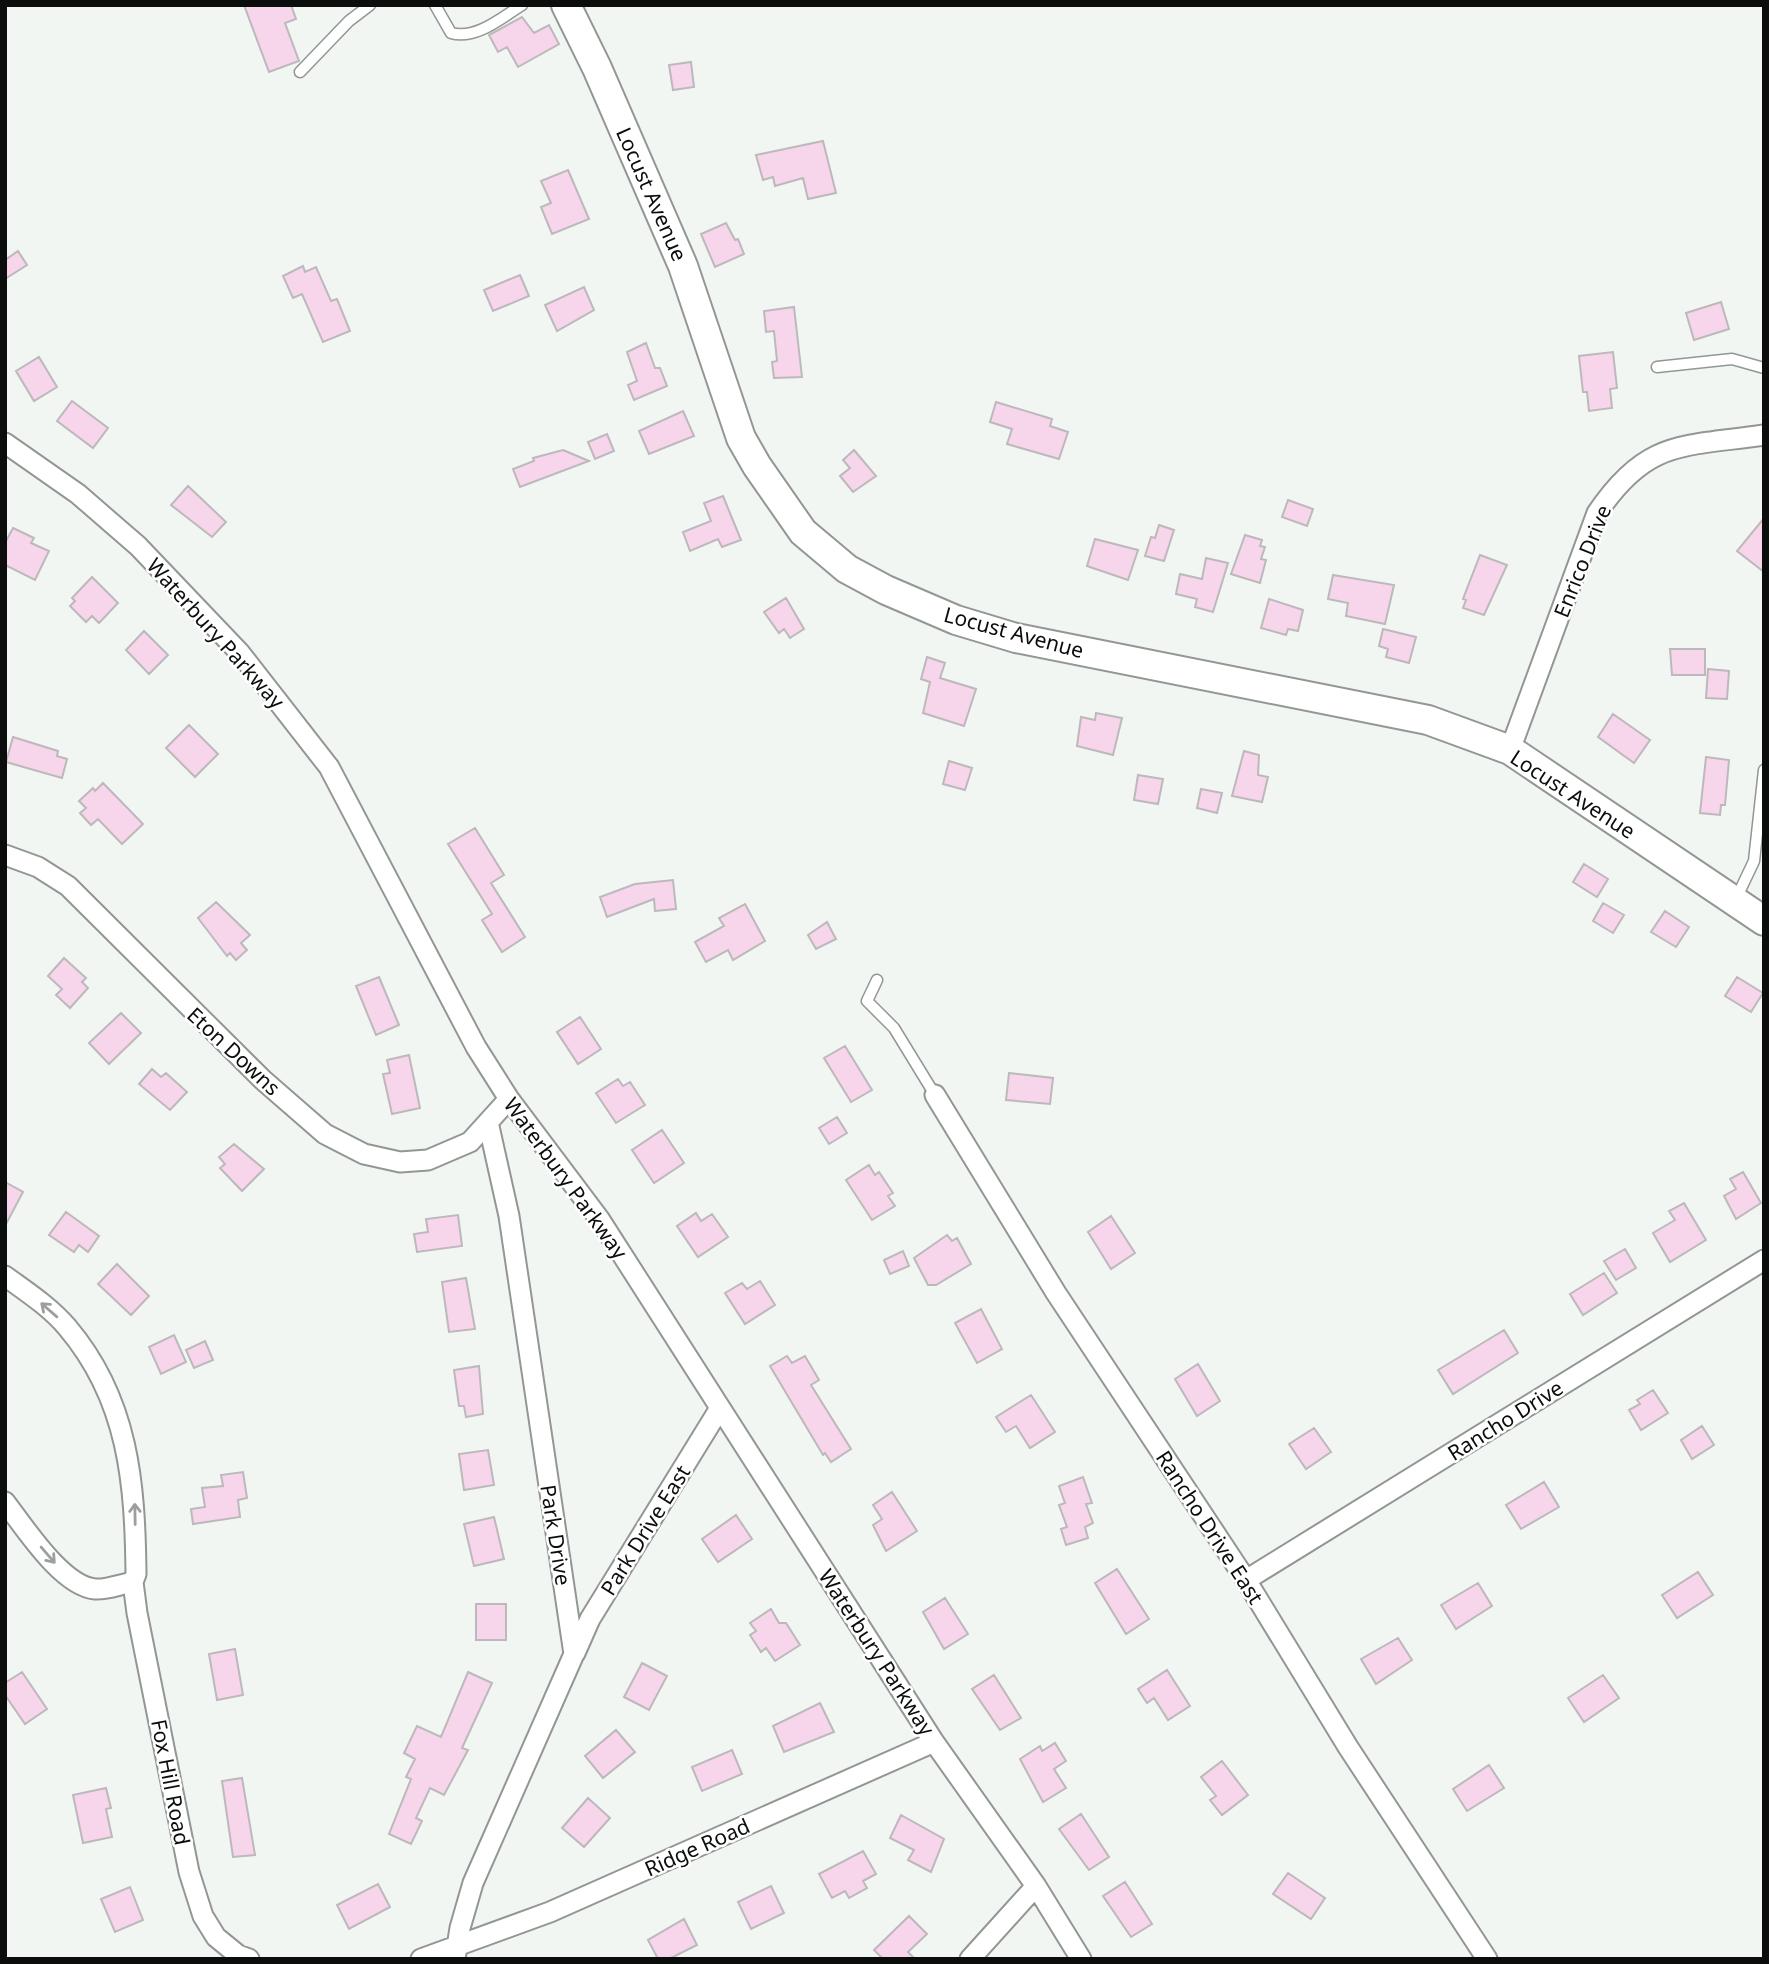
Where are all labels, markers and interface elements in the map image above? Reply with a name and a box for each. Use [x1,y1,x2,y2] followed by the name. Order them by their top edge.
[610,123,694,265] street label: Locust Avenue
[1547,501,1617,621] street label: Enrico Drive
[141,552,291,714] street label: Waterbury Parkway
[941,600,1087,664] street label: Locust Avenue
[1505,743,1641,845] street label: Locust Avenue
[181,1001,287,1101] street label: Eton Downs
[498,1092,634,1265] street label: Waterbury Parkway
[40,1302,58,1318] one-way arrow
[1442,1373,1568,1467] street label: Rancho Drive
[1150,1445,1270,1609] street label: Rancho Drive East
[594,1459,696,1600] street label: Park Drive East
[534,1483,578,1587] street label: Park Drive
[128,1503,142,1526] one-way arrow
[40,1546,56,1564] one-way arrow
[813,1563,941,1741] street label: Waterbury Parkway
[145,1717,197,1847] street label: Fox Hill Road
[640,1811,754,1883] street label: Ridge Road

